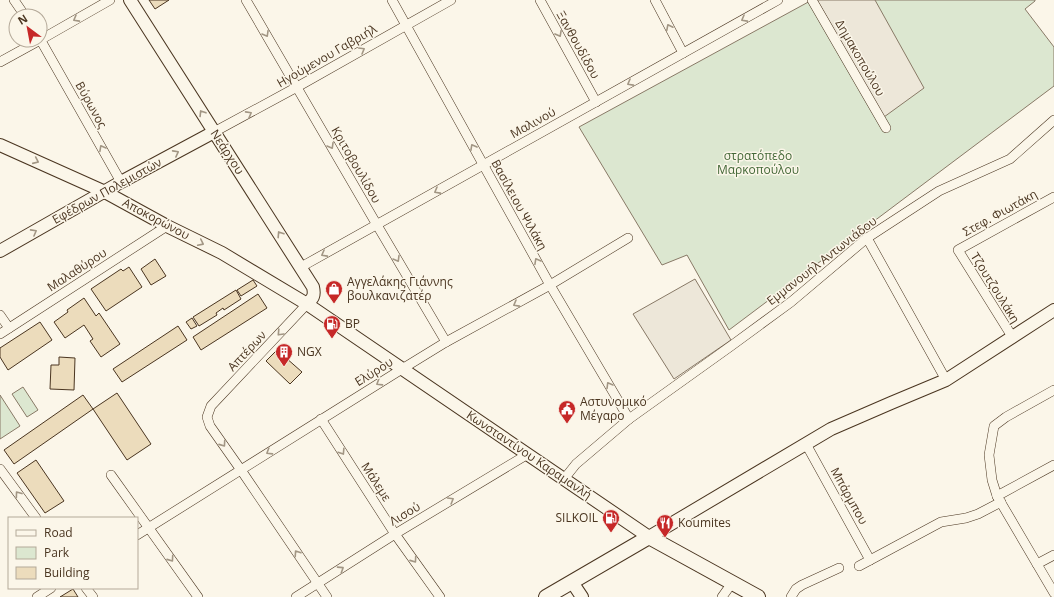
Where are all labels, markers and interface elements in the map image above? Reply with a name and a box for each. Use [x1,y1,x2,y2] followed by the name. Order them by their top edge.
[8,8,48,48] north arrow
[553,8,604,82] street label: Ξανθουδίδου
[15,10,30,28] text: N
[741,14,748,22] one-way arrow
[73,15,80,22] one-way arrow
[832,16,889,99] street label: Δημακοπούλου
[274,20,380,91] street label: Ηγούμενου Γαβριήλ
[666,23,674,31] one-way arrow
[261,30,268,37] one-way arrow
[554,30,561,37] one-way arrow
[358,47,365,54] one-way arrow
[72,78,111,131] street label: Βύρωνος
[627,78,634,85] one-way arrow
[507,103,559,142] street label: Μαλινού
[199,110,207,117] one-way arrow
[245,111,252,118] one-way arrow
[328,123,385,206] street label: Κριτοβουλίδου
[207,126,248,177] street label: Νεάρχου
[327,142,334,149] one-way arrow
[471,144,478,151] one-way arrow
[99,145,106,152] one-way arrow
[717,147,799,178] park label: στρατόπεδο Μαρκοπούλου
[172,150,179,157] one-way arrow
[49,153,165,228] street label: Εφέδρων Πολεμιστών
[31,156,39,164] one-way arrow
[487,156,551,253] street label: Βασίλειου Ψιλάκη
[959,185,1040,240] street label: Στεφ. Φιωτάκη
[434,186,441,193] one-way arrow
[120,194,193,243] street label: Αποκορώνου
[763,212,880,309] street label: Εμμανουήλ Αντωνιάδου
[30,229,37,236] one-way arrow
[277,231,284,238] one-way arrow
[197,238,205,246] one-way arrow
[44,244,110,295] street label: Μαλαθύρου
[967,249,1024,326] street label: Τζουτζουλάκη
[320,250,328,257] one-way arrow
[392,254,399,262] one-way arrow
[534,257,541,265] one-way arrow
[347,273,453,304] place label: Αγγελάκης Γιάννης βουλκανιζατέρ
[324,279,344,304] shop icon: Αγγελάκης Γιάννης βουλκανιζατέρ
[513,299,520,306] one-way arrow
[322,314,342,339] fuel station icon: BP
[345,315,360,332] place label: BP
[223,327,270,375] street label: Απτέρων
[278,328,285,335] one-way arrow
[274,342,294,367] building icon: NGX
[297,343,322,360] place label: NGX
[351,353,396,390] street label: Ελύρου
[376,378,383,386] one-way arrow
[607,382,614,389] one-way arrow
[580,393,647,424] place label: Αστυνομικό Μέγαρο
[557,399,577,424] public building icon: Αστυνομικό Μέγαρο
[463,406,595,503] street label: Κωνσταντίνου Καραμανλή
[218,440,226,447] one-way arrow
[266,447,273,455] one-way arrow
[338,448,345,455] one-way arrow
[357,459,396,505] street label: Μάλεμε
[827,464,872,527] street label: Μπάρμπου
[16,491,23,498] one-way arrow
[386,498,423,529] street label: Λισού
[447,498,454,505] one-way arrow
[601,508,621,533] fuel station icon: SILKOIL
[556,509,598,526] place label: SILKOIL
[655,513,675,538] restaurant icon: Koumites
[678,514,731,531] place label: Koumites
[8,517,138,589] legend
[44,524,73,541] text: Road
[44,544,70,561] text: Park
[294,550,302,557] one-way arrow
[166,555,174,562] one-way arrow
[409,556,416,563] one-way arrow
[44,564,90,581] text: Building
[337,566,344,573] one-way arrow

